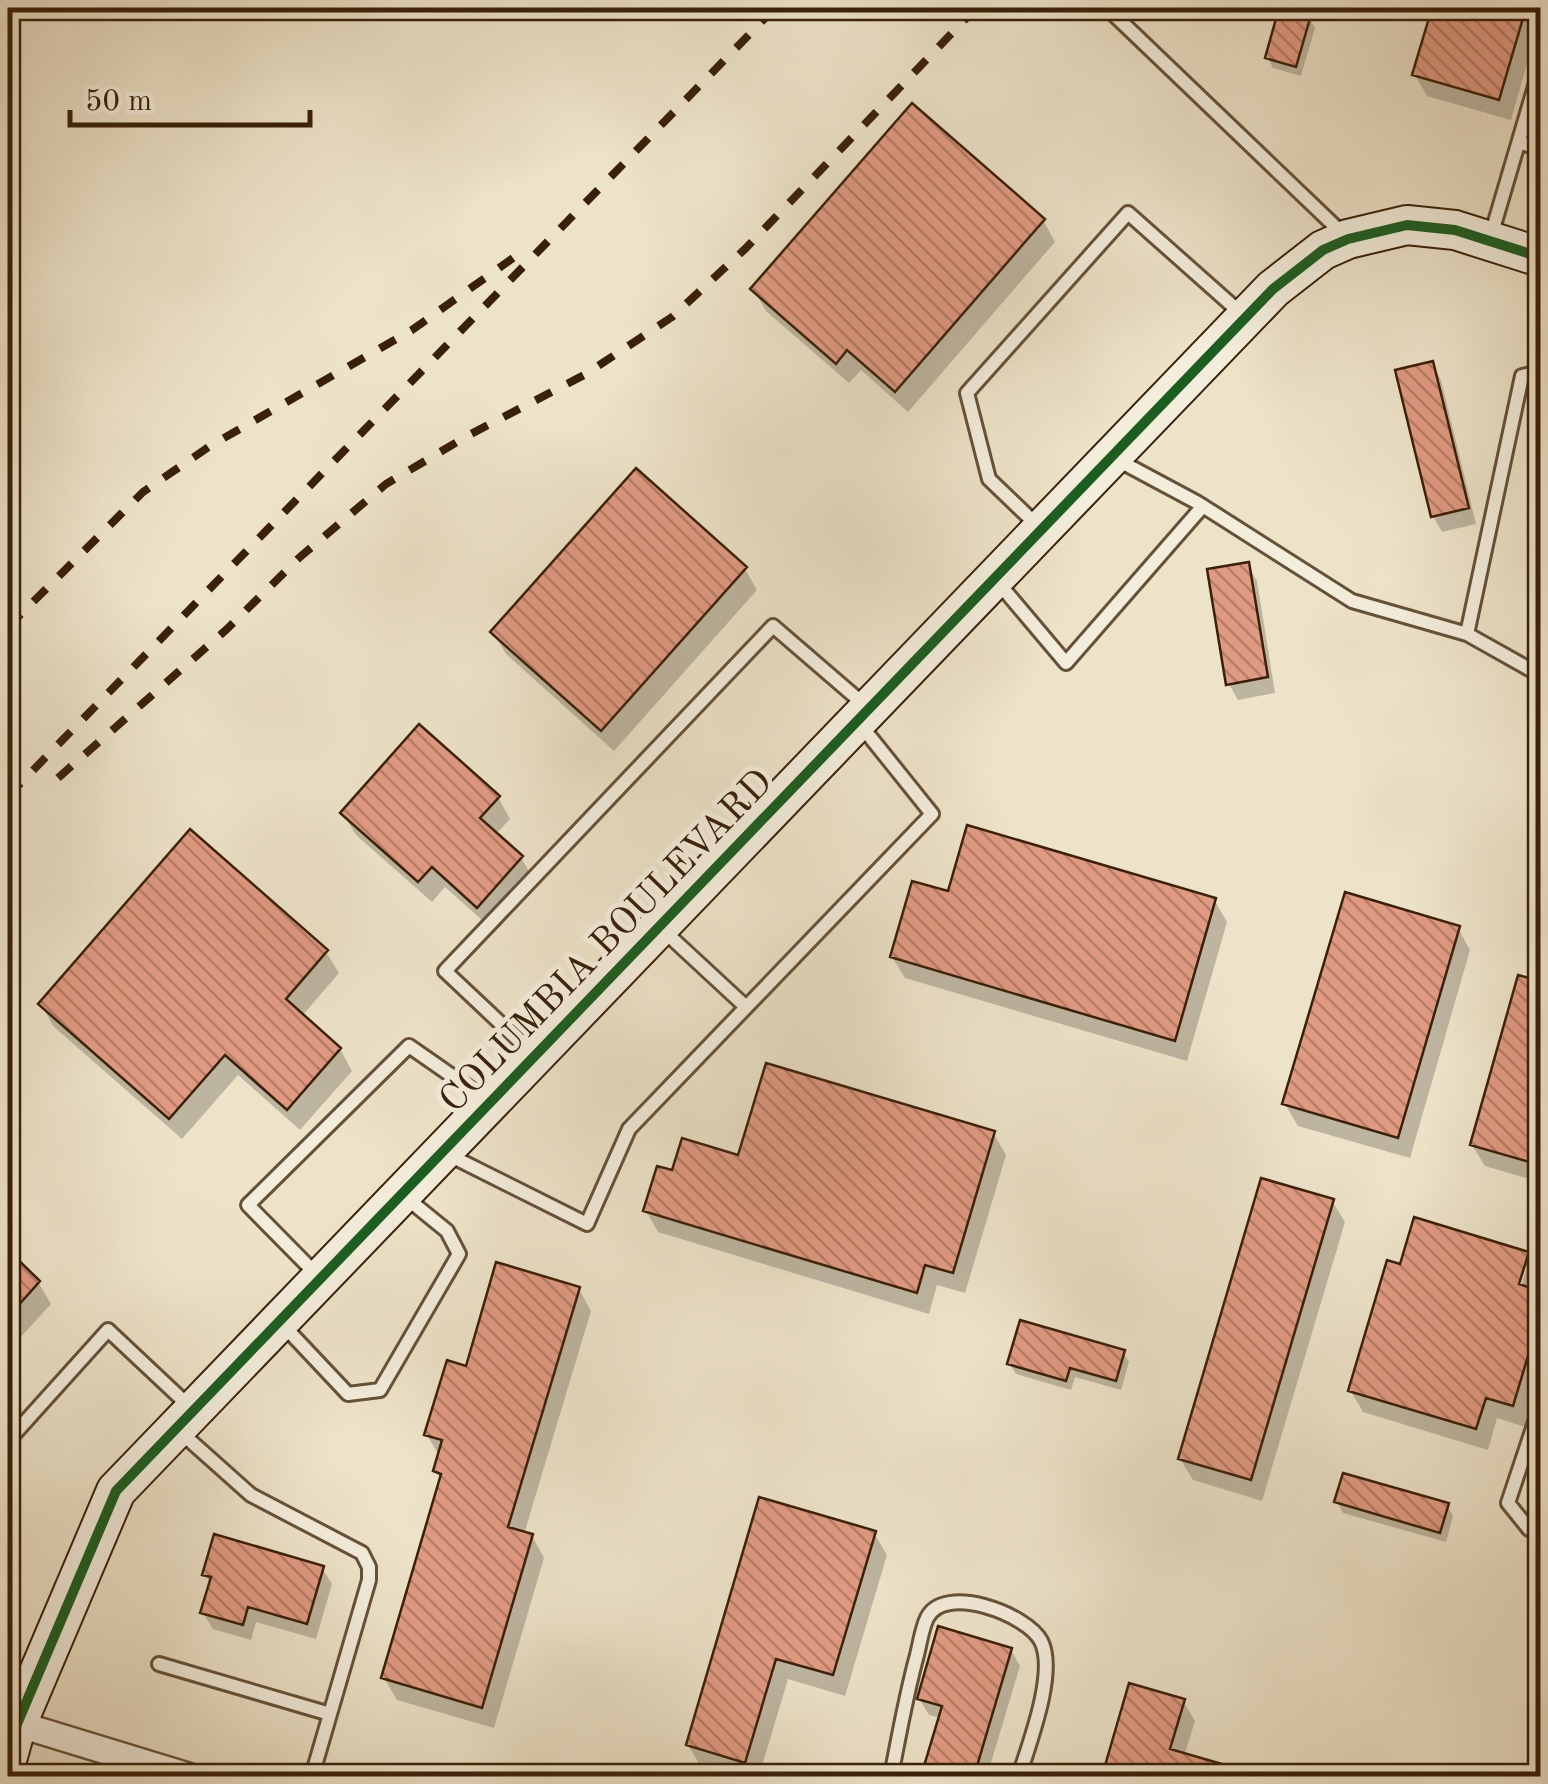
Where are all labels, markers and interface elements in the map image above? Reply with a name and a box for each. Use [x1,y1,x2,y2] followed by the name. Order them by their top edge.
[70,65,310,127] scale bar
[85,87,152,117] text: 50 m
[434,763,781,1121] street label: COLUMBIA BOULEVARD

